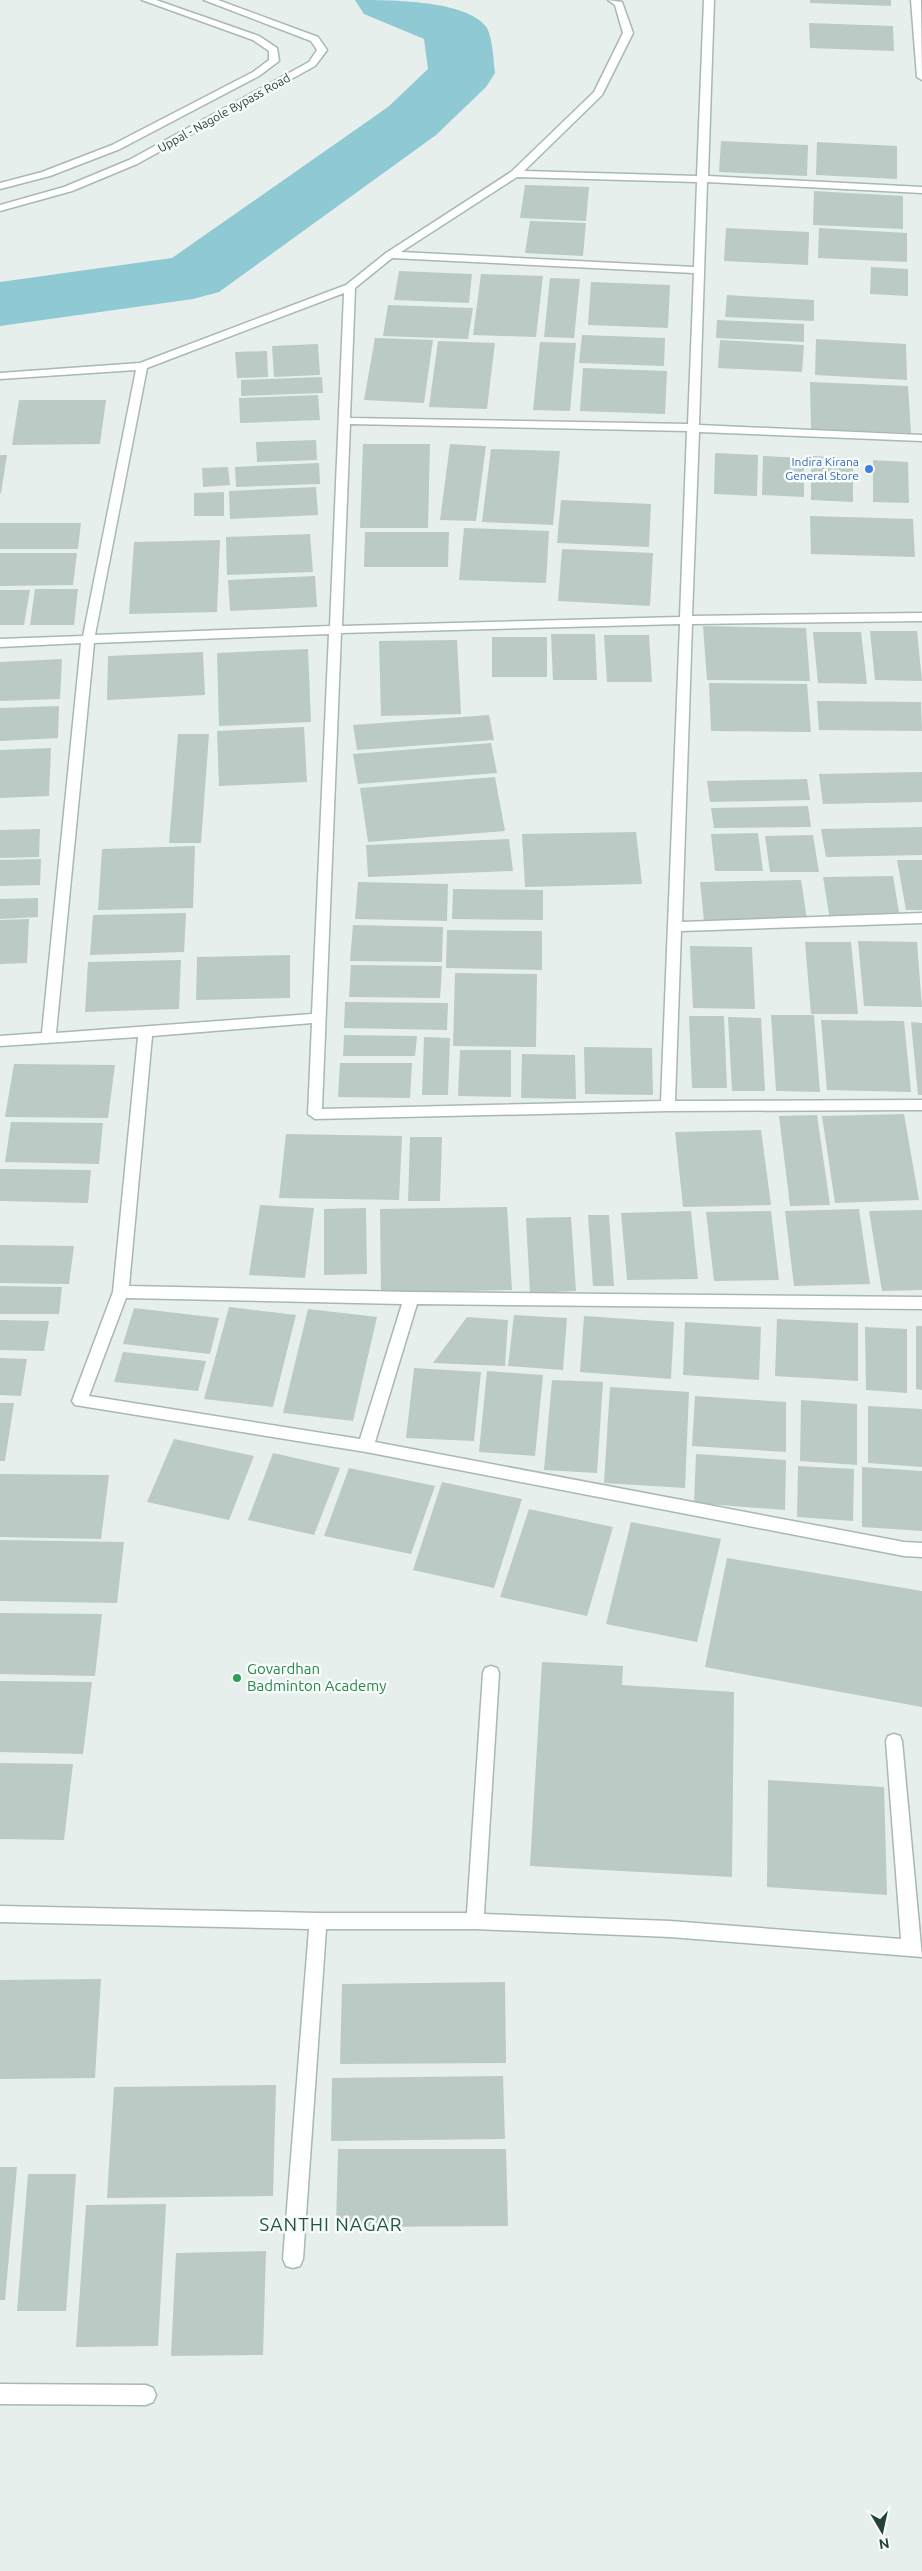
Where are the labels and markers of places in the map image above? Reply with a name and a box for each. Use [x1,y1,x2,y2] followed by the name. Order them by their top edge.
[785,455,859,482] place label: Indira Kirana General Store
[863,463,875,475] marker: Indira Kirana General Store
[247,1660,386,1694] place label: Govardhan Badminton Academy
[231,1672,243,1684] marker: Govardhan Badminton Academy

